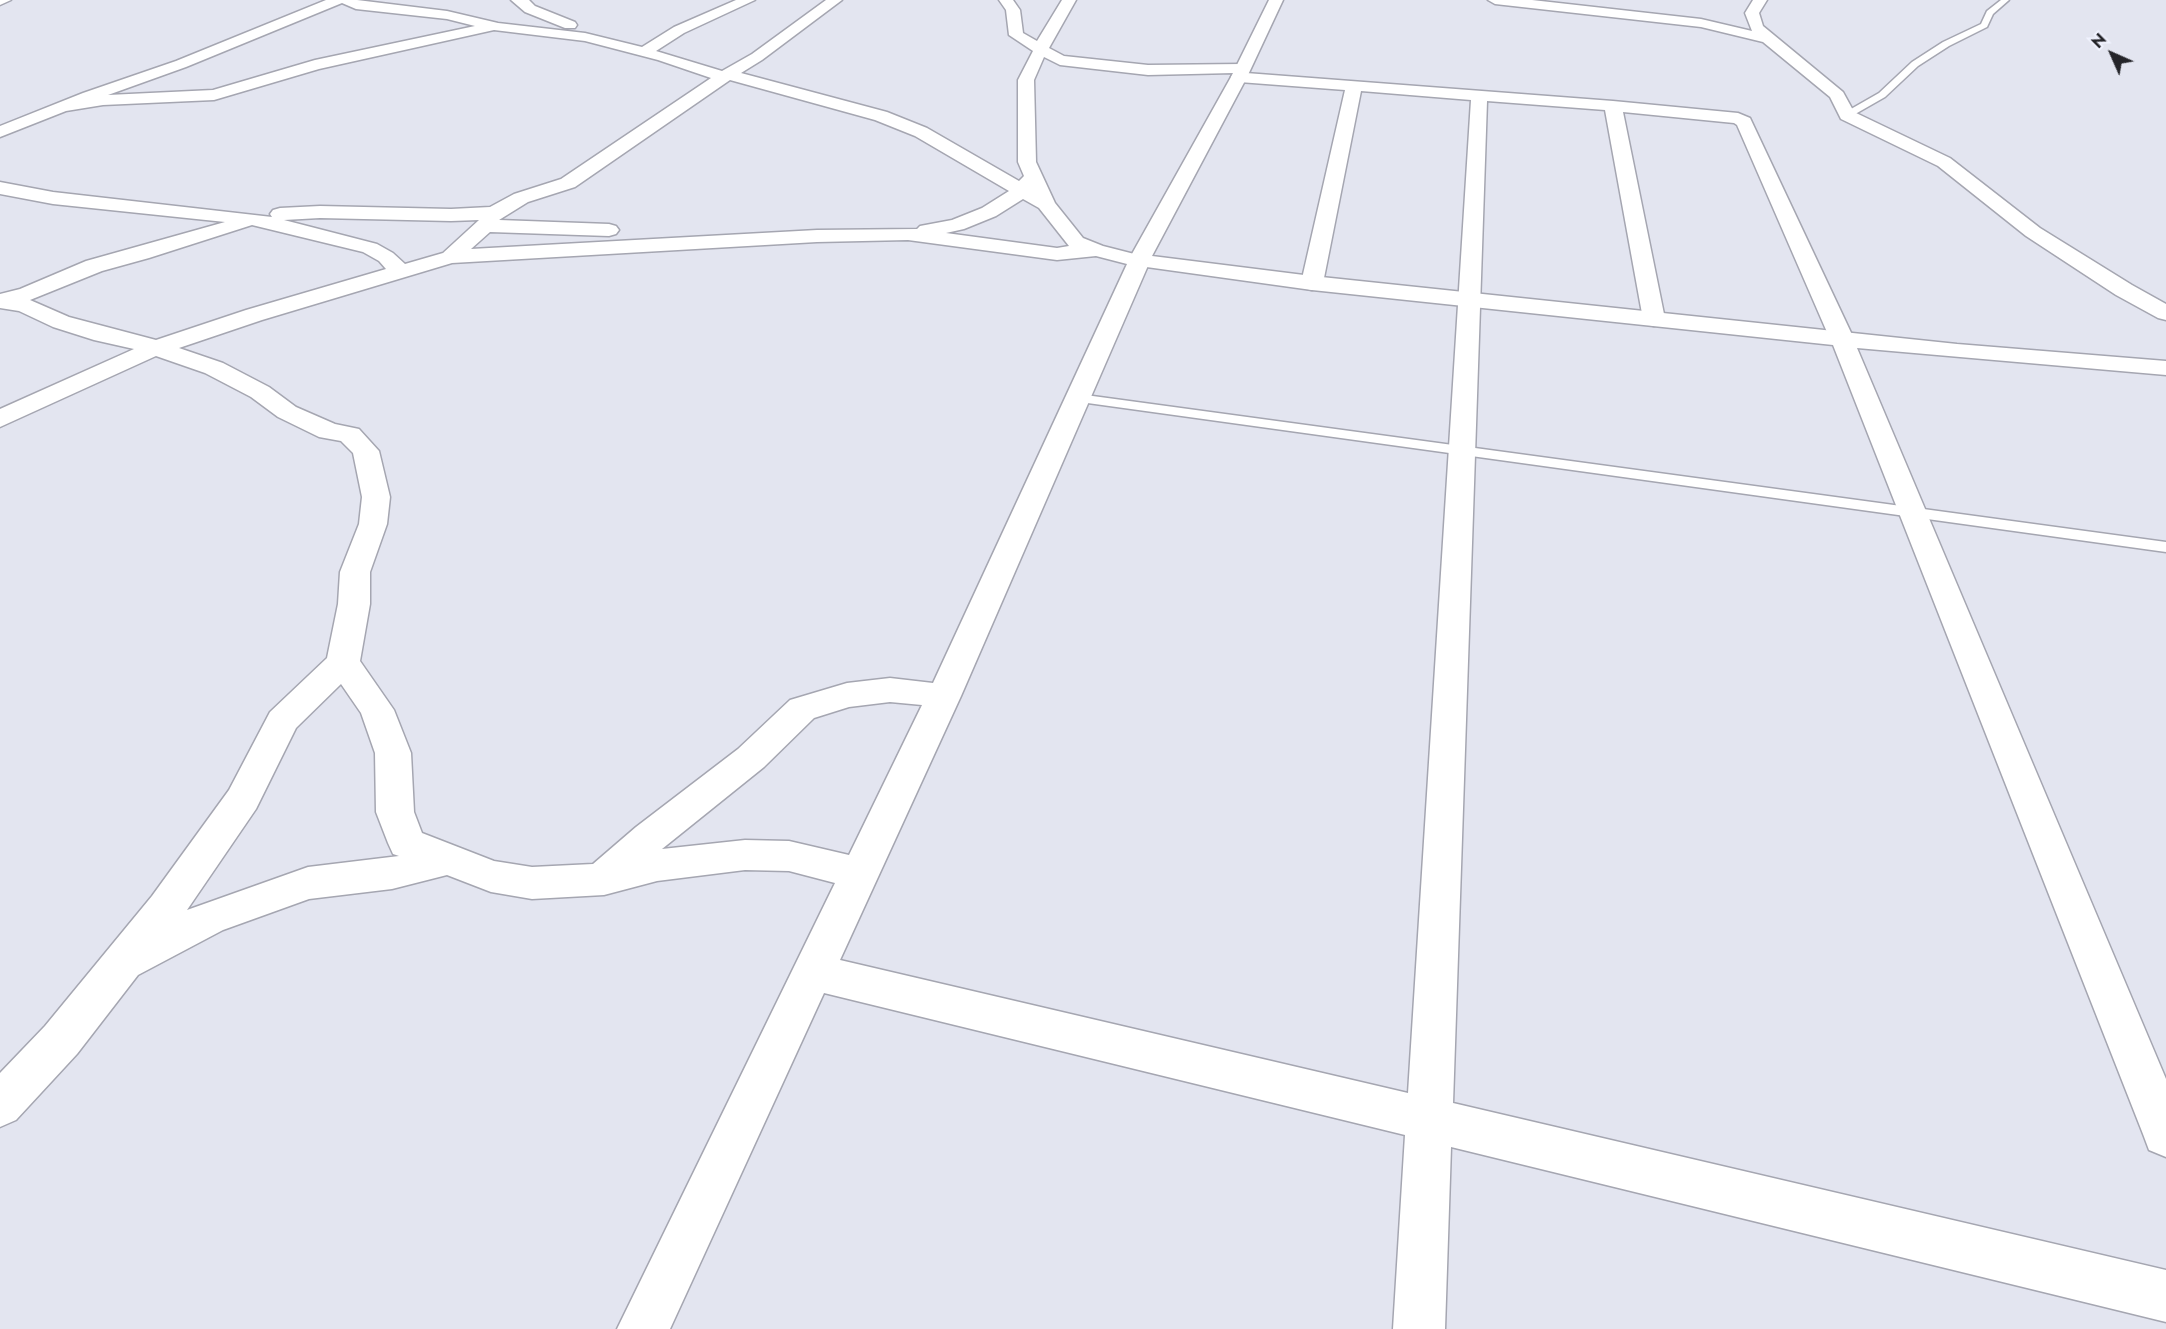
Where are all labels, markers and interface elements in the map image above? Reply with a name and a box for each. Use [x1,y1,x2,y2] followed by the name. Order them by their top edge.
[2082,24,2142,84] north arrow
[2086,28,2112,54] text: N

